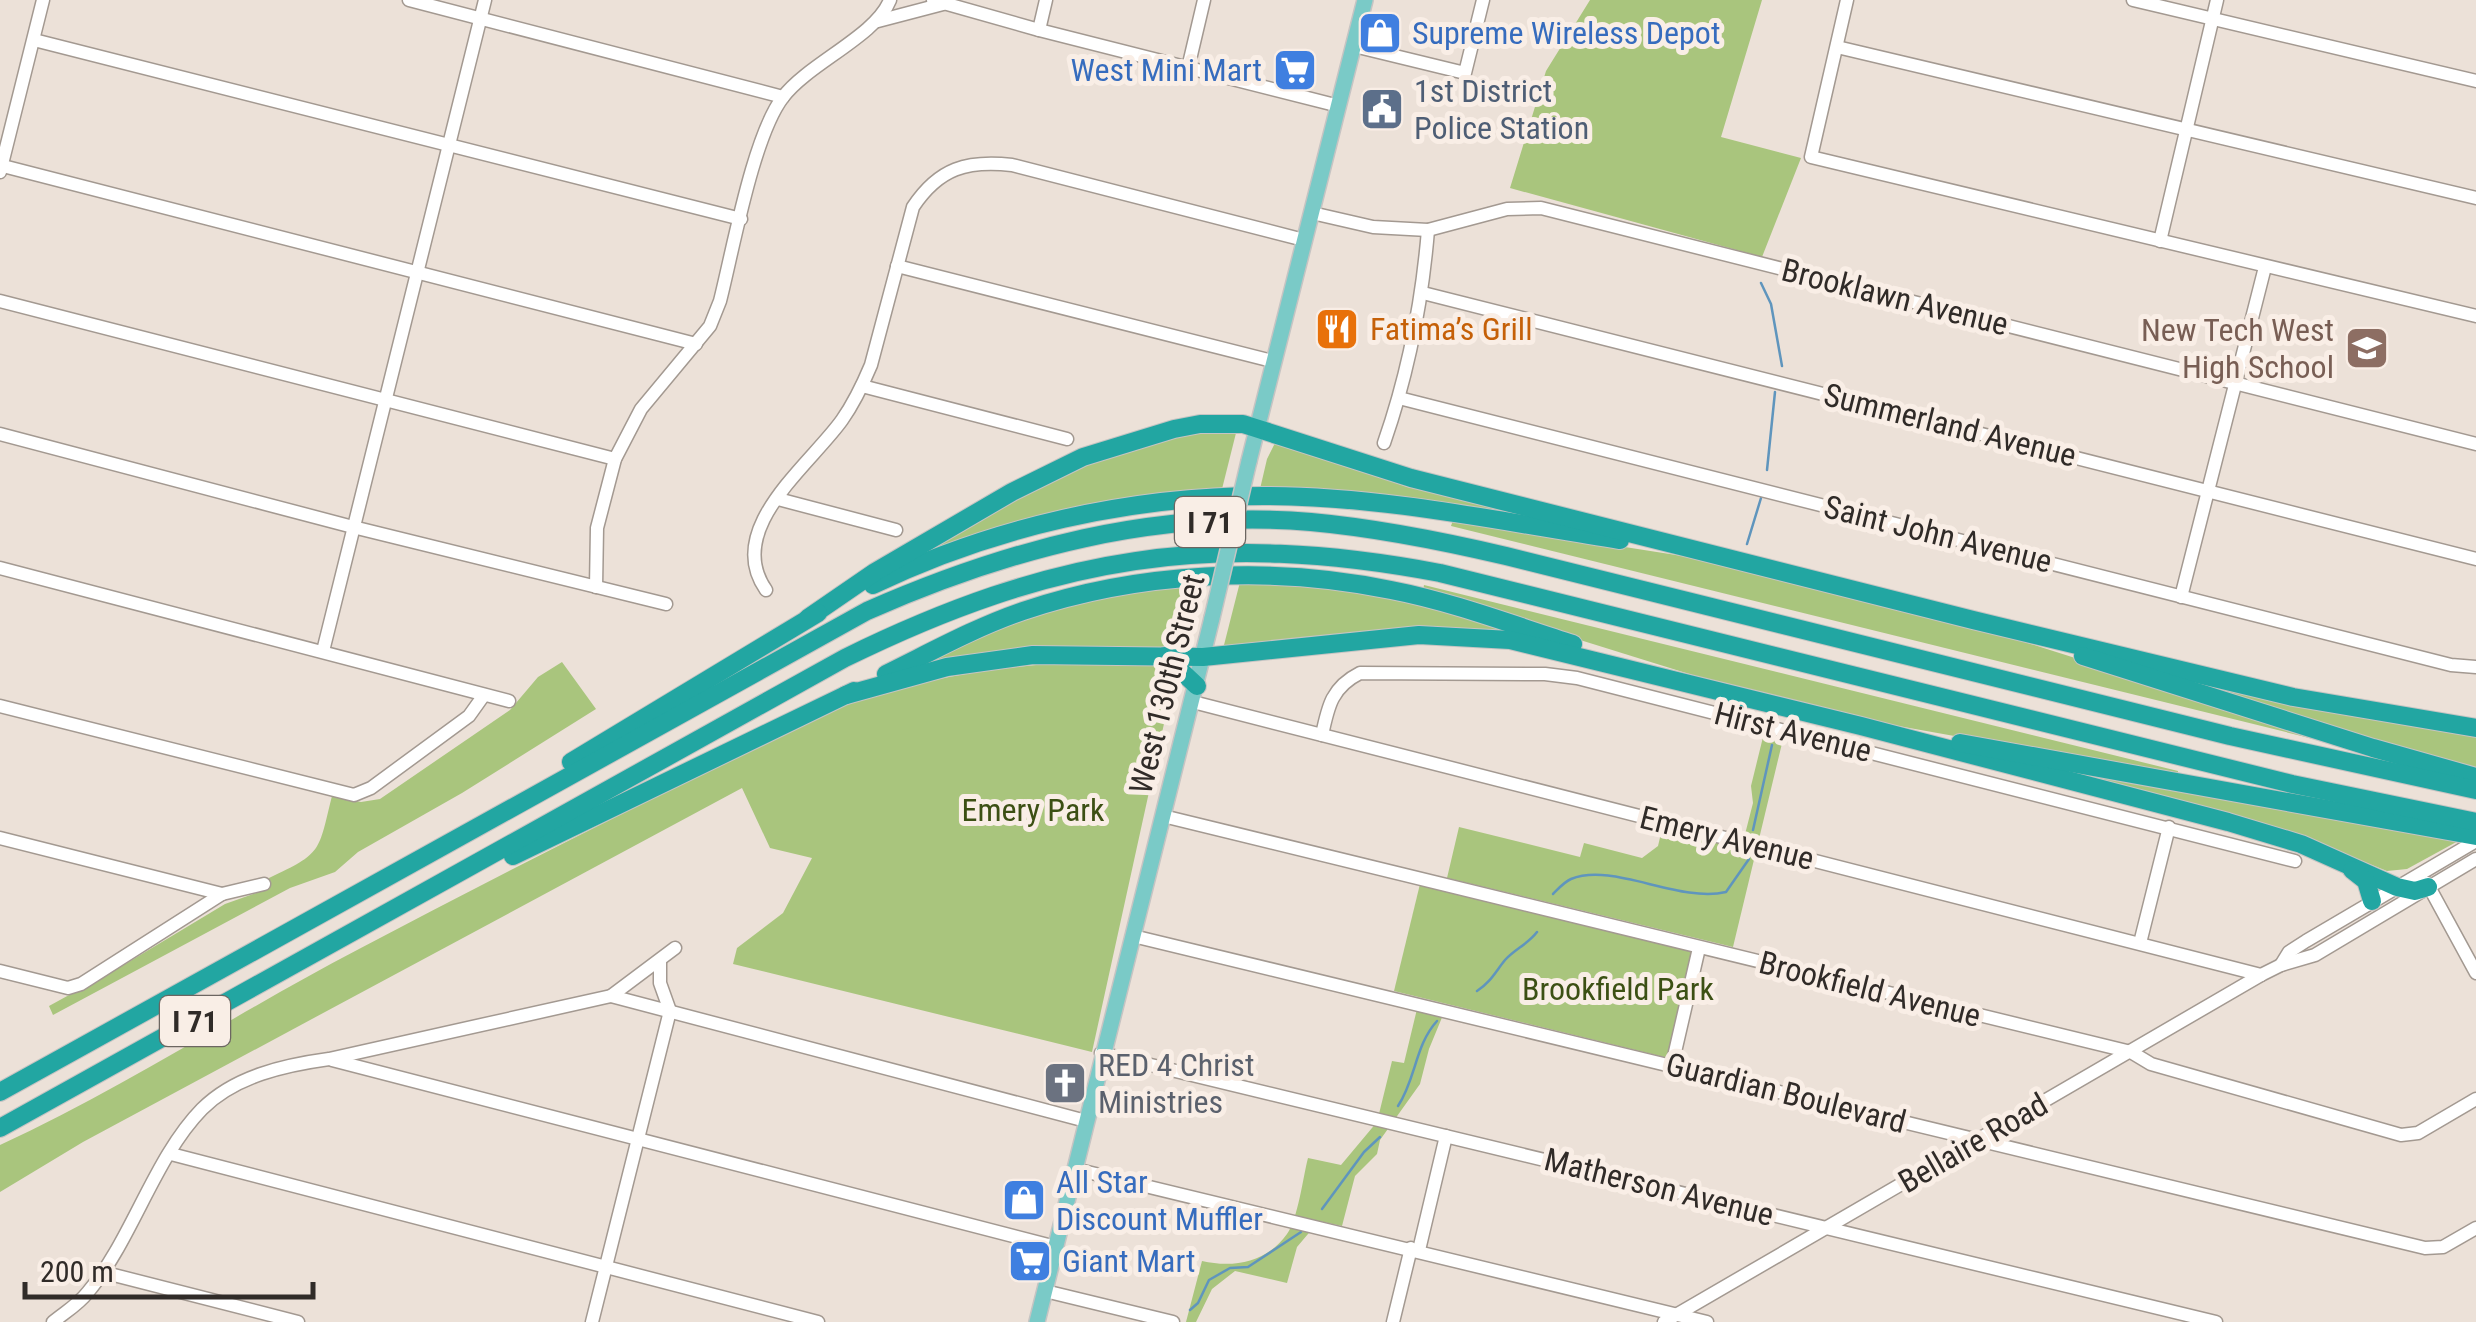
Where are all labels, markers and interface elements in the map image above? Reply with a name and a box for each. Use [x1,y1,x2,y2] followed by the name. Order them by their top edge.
[1357,10,1403,56] shop icon: Supreme Wireless Depot
[1412,14,1720,52] place label: Supreme Wireless Depot
[1272,47,1318,93] supermarket icon: West Mini Mart
[1071,51,1262,89] place label: West Mini Mart
[1414,72,1589,147] place label: 1st District Police Station
[1359,86,1405,132] public building icon: 1st District Police Station
[1778,251,2012,343] street label: Brooklawn Avenue
[1314,306,1360,352] restaurant icon: Fatima’s Grill
[1370,310,1532,348] place label: Fatima’s Grill
[2141,311,2334,386] place label: New Tech West High School
[2344,325,2390,371] school or university icon: New Tech West High School
[1820,375,2080,475] street label: Summerland Avenue
[1820,487,2056,581] street label: Saint John Avenue
[1175,497,1245,547] road number: I 71
[1121,570,1213,798] street label: West 130th Street
[1711,694,1875,770] street label: Hirst Avenue
[962,791,1105,829] park label: Emery Park
[1636,798,1818,878] street label: Emery Avenue
[1755,943,1985,1035] street label: Brookfield Avenue
[1522,970,1714,1008] park label: Brookfield Park
[160,996,230,1046] road number: I 71
[1662,1045,1910,1141] street label: Guardian Boulevard
[1098,1046,1254,1121] place label: RED 4 Christ Ministries
[1042,1060,1088,1106] church icon: RED 4 Christ Ministries
[1892,1085,2054,1201] street label: Bellaire Road
[1540,1140,1778,1234] street label: Matherson Avenue
[1056,1163,1263,1238] place label: All Star Discount Muffler
[1001,1177,1047,1223] shop icon: All Star Discount Muffler
[25,1237,312,1299] scale bar
[1007,1238,1053,1284] supermarket icon: Giant Mart
[1062,1242,1195,1280] place label: Giant Mart
[40,1254,114,1289] text: 200 m

